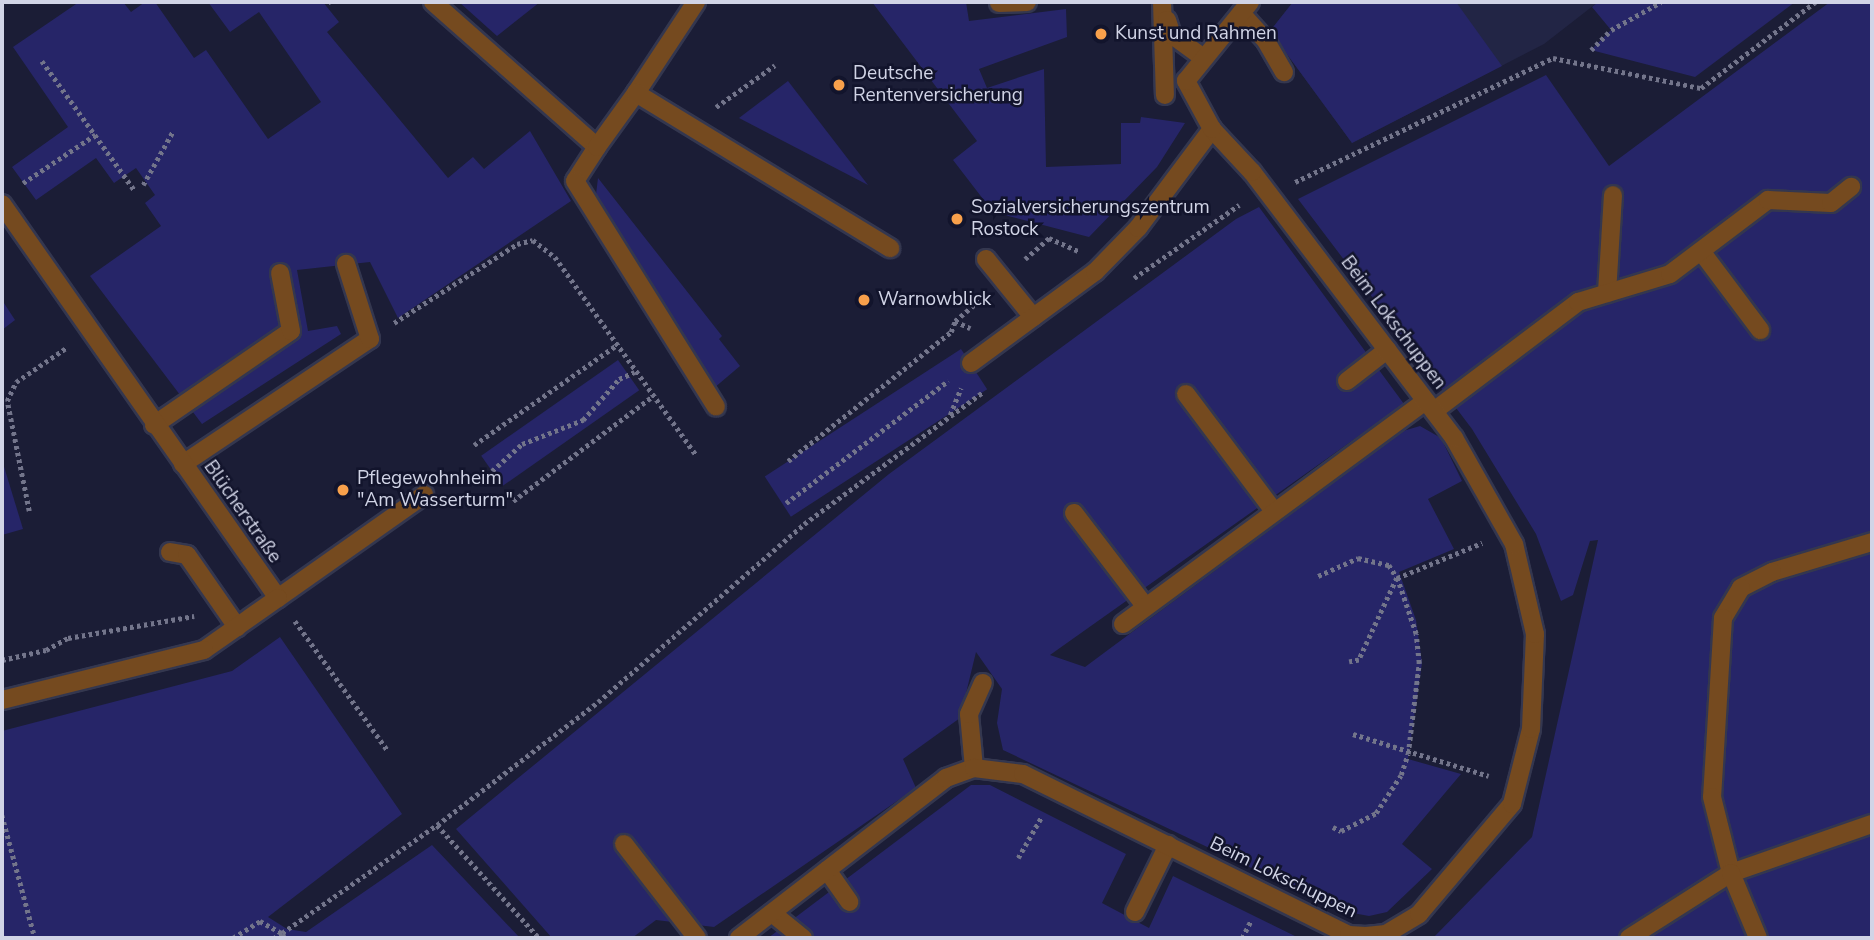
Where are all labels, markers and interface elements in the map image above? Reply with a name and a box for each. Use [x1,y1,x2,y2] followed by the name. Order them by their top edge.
[1115,23,1277,45] place label: Kunst und Rahmen
[1093,26,1109,42] marker: Kunst und Rahmen
[853,63,1023,107] place label: Deutsche Rentenversicherung
[831,77,847,93] marker: Deutsche Rentenversicherung
[971,197,1210,241] place label: Sozialversicherungszentrum Rostock
[949,211,965,227] marker: Sozialversicherungszentrum Rostock
[1335,252,1451,394] street label: Beim Lokschuppen
[878,289,991,311] place label: Warnowblick
[856,292,872,308] marker: Warnowblick
[198,456,286,568] street label: Blücherstraße
[357,468,513,512] place label: Pflegewohnheim "Am Wasserturm"
[335,482,351,498] marker: Pflegewohnheim "Am Wasserturm"
[1206,832,1360,924] street label: Beim Lokschuppen

